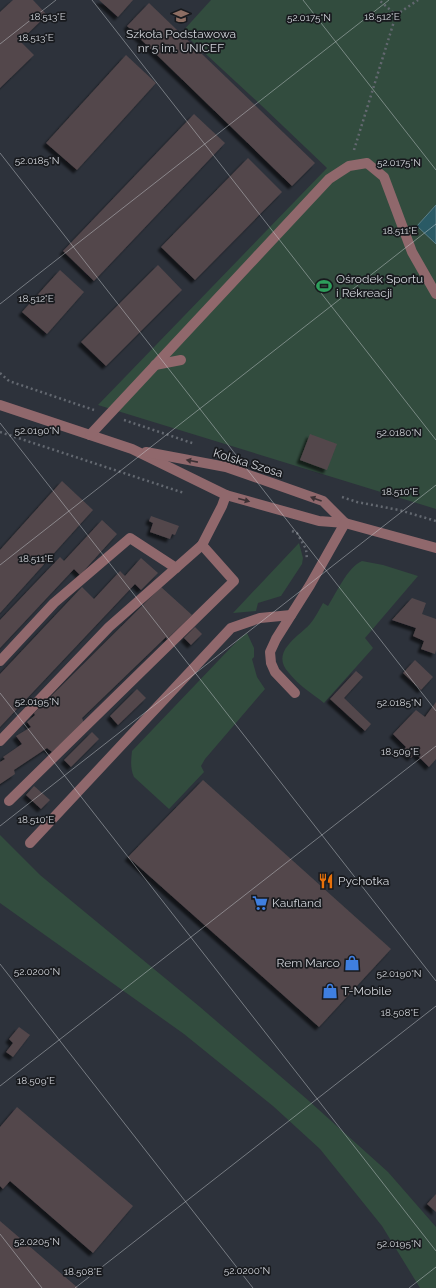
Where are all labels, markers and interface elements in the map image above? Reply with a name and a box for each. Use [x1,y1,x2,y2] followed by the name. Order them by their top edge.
[172,7,190,25] school or university icon: Szkoła Podstawowa nr 5 im. UNICEF
[30,11,66,22] text: 18.513°E
[364,11,400,22] text: 18.512°E
[287,12,331,23] text: 52.0175°N
[126,27,236,55] place label: Szkoła Podstawowa nr 5 im. UNICEF
[18,32,54,43] text: 18.513°E
[15,155,59,166] text: 52.0185°N
[377,157,421,168] text: 52.0175°N
[383,225,417,236] text: 18.511°E
[336,272,423,300] place label: Ośrodek Sportu i Rekreacji
[315,277,333,295] sports icon: Ośrodek Sportu i Rekreacji
[18,293,54,304] text: 18.512°E
[14,425,60,436] text: 52.0190°N
[376,427,422,438] text: 52.0180°N
[212,446,284,480] street label: Kolska Szosa
[186,457,198,463] one-way arrow
[382,486,418,497] text: 18.510°E
[310,495,322,501] one-way arrow
[238,497,250,503] one-way arrow
[19,553,53,564] text: 18.511°E
[15,696,59,707] text: 52.0195°N
[377,697,421,708] text: 52.0185°N
[381,746,419,757] text: 18.509°E
[18,814,54,825] text: 18.510°E
[317,872,335,890] restaurant icon: Pychotka
[338,874,389,888] place label: Pychotka
[251,894,269,912] supermarket icon: Kaufland
[272,896,321,910] place label: Kaufland
[343,954,361,972] shop icon: Rem Marco
[277,956,340,970] place label: Rem Marco
[14,966,60,977] text: 52.0200°N
[376,968,422,979] text: 52.0190°N
[321,982,339,1000] shop icon: T-Mobile
[342,984,392,998] place label: T-Mobile
[381,1007,419,1018] text: 18.508°E
[17,1075,55,1086] text: 18.509°E
[14,1236,60,1247] text: 52.0205°N
[377,1238,421,1249] text: 52.0195°N
[224,1265,270,1276] text: 52.0200°N
[64,1266,102,1277] text: 18.508°E

